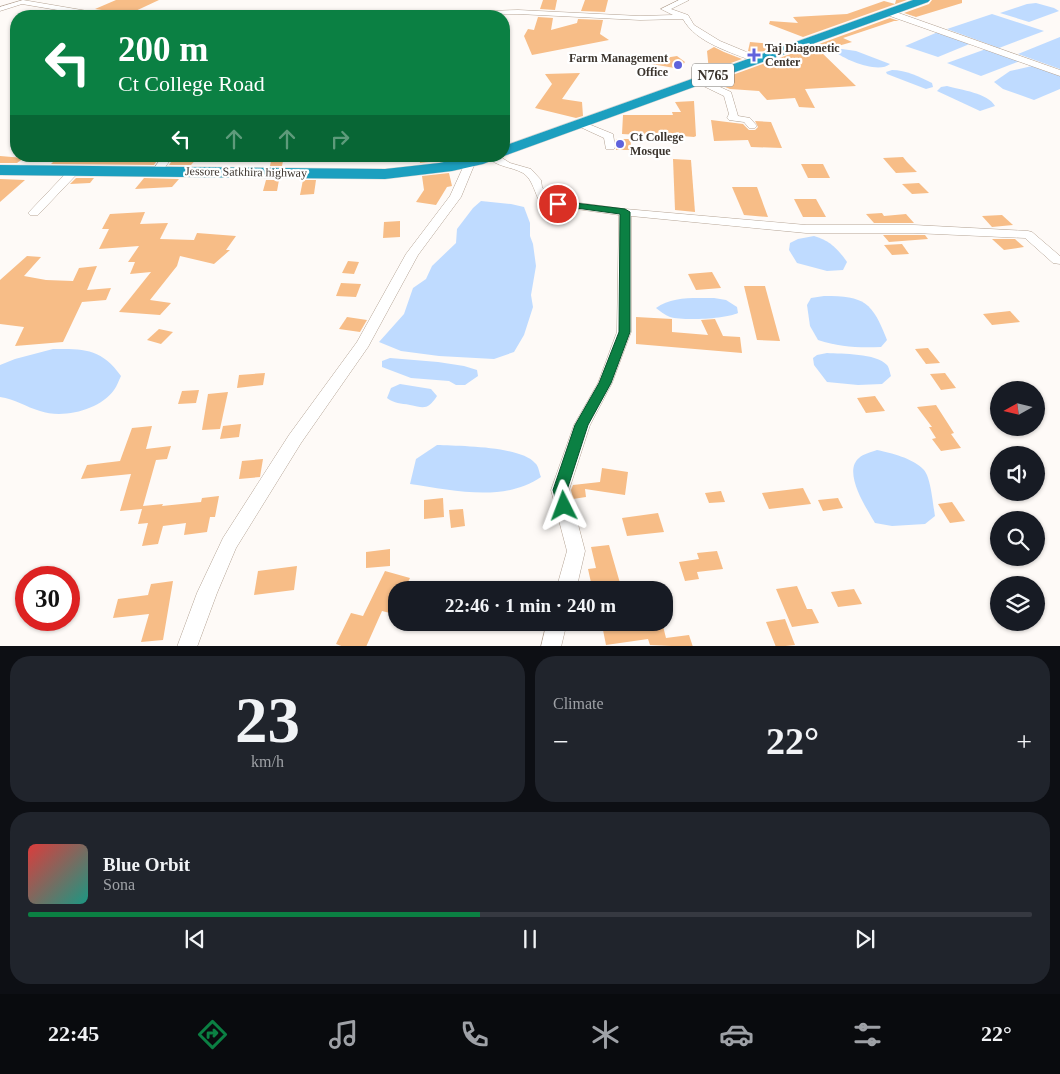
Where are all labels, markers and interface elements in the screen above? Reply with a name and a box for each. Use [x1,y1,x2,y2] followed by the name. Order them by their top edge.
[35,30,100,95] icon: left
[118,30,208,69] text: 200 m
[765,41,840,69] place label: Taj Diagonetic Center
[747,48,761,62] marker: Taj Diagonetic Center
[569,51,669,79] place label: Farm Management Office
[672,59,684,71] marker: Farm Management Office
[692,64,734,86] road number: N765
[118,71,265,96] text: Ct College Road
[167,125,195,153] icon: left
[220,125,248,153] icon: ahead
[273,125,301,153] icon: ahead
[326,125,354,153] icon: right
[630,130,684,158] place label: Ct College Mosque
[614,138,626,150] marker: Ct College Mosque
[185,164,307,180] street label: Jessore Satkhira highway
[537,183,579,225] pin
[544,190,572,218] icon: arrive
[990,381,1045,436] north arrow
[990,381,1045,631] map controls
[990,446,1045,501] button: sound
[537,479,589,531] position arrow
[990,511,1045,566] button: search
[15,566,80,631] speed limit sign: 30
[990,576,1045,631] button: layers
[445,595,616,616] text: 22:46 · 1 min · 240 m
[235,684,300,756] text: 23
[553,695,604,712] text: Climate
[766,720,819,762] text: 22°
[553,726,569,757] text: −
[1016,726,1032,757] text: +
[251,753,284,770] text: km/h
[103,854,190,875] text: Blue Orbit
[103,876,135,893] text: Sona
[181,925,209,953] icon: previous
[516,925,544,953] icon: pause
[851,925,879,953] icon: next
[195,1017,230,1052] icon: directions
[326,1017,361,1052] icon: music
[457,1017,492,1052] icon: phone
[588,1017,623,1052] icon: climate
[719,1017,754,1052] icon: car
[850,1017,885,1052] icon: filters
[48,1021,99,1046] text: 22:45
[981,1021,1012,1046] text: 22°

